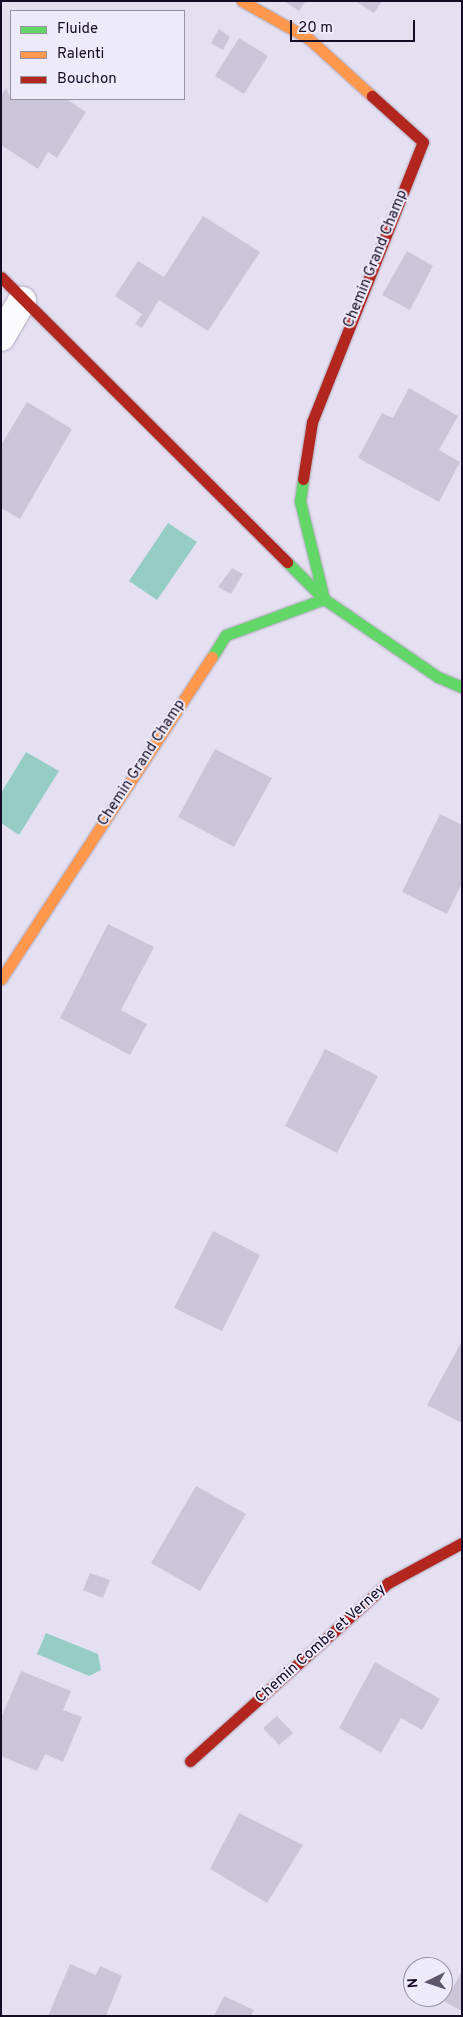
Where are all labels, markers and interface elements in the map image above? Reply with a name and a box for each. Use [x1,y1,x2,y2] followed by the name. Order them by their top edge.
[10,10,185,100] legend
[293,10,418,42] scale bar
[298,19,333,38] text: 20 m
[57,20,98,39] text: Fluide
[57,45,104,64] text: Ralenti
[57,70,117,89] text: Bouchon
[340,187,412,331] street label: Chemin Grand Champ
[94,696,190,830] street label: Chemin Grand Champ
[252,1580,390,1708] street label: Chemin Combe et Verney
[403,1957,453,2007] north arrow
[405,1977,422,1989] text: N

